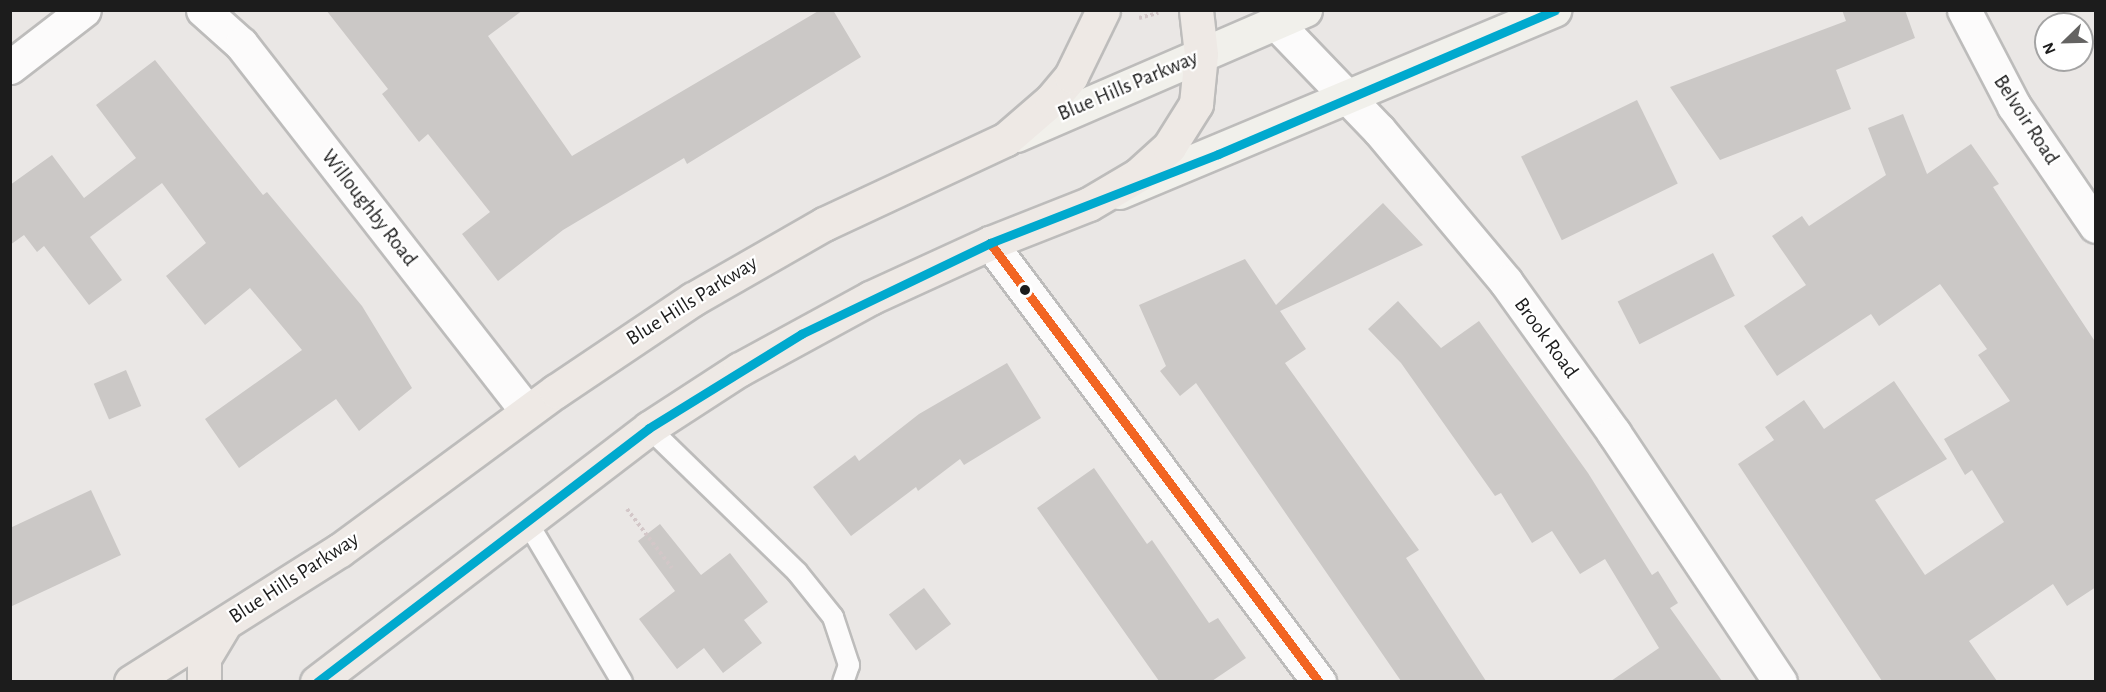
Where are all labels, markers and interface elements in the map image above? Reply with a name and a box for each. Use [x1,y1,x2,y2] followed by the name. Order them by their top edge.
[2034,12,2094,72] north arrow
[2040,40,2059,56] text: N
[1054,45,1202,127] street label: Blue Hills Parkway
[1988,70,2064,170] street label: Belvoir Road
[316,145,422,271] street label: Willoughby Road
[622,251,762,351] street label: Blue Hills Parkway
[1019,284,1031,296] unlabelled marker
[1508,293,1584,383] street label: Brook Road
[224,527,364,629] street label: Blue Hills Parkway

